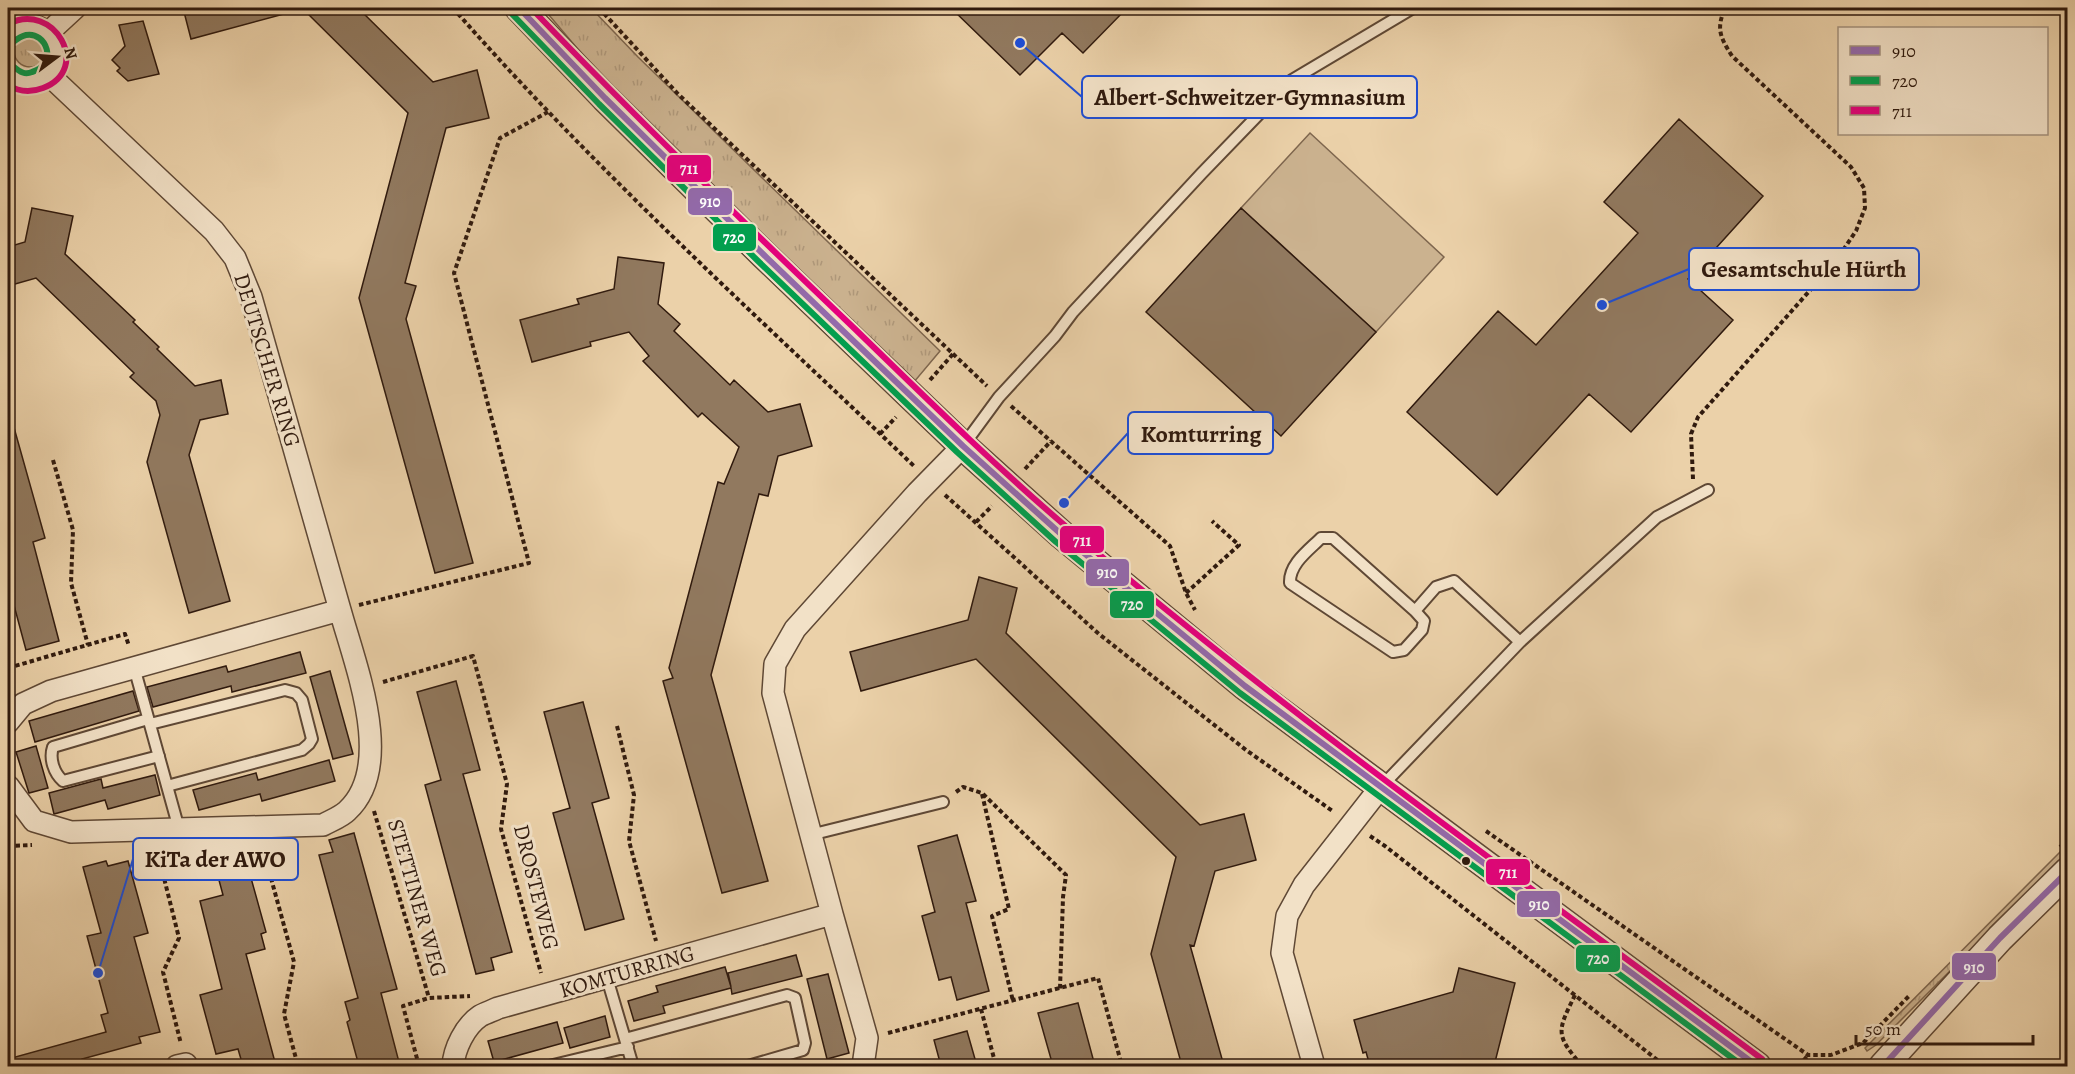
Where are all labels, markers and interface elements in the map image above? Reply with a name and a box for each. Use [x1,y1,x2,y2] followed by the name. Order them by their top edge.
[27,27,87,87] north arrow
[1838,27,2048,135] legend
[1892,39,1916,63] text: 910
[58,45,83,62] text: N
[1892,69,1918,93] text: 720
[1082,76,1417,118] callout: Albert-Schweitzer-Gymnasium
[1093,81,1406,113] text: Albert-Schweitzer-Gymnasium
[1892,99,1912,123] text: 711
[666,154,712,183] line badge: 711
[680,158,698,180] text: 711
[687,187,733,216] line badge: 910
[699,191,721,213] text: 910
[712,223,757,252] line badge: 720
[723,227,745,249] text: 720
[1689,248,1919,290] callout: Gesamtschule Hürth
[1701,253,1907,285] text: Gesamtschule Hürth
[226,269,308,451] street label: DEUTSCHER RING
[1128,412,1273,454] callout: Komturring
[1141,418,1262,450] text: Komturring
[1059,525,1105,554] line badge: 711
[1073,530,1091,552] text: 711
[1085,558,1130,587] line badge: 910
[1096,562,1118,584] text: 910
[1109,590,1155,619] line badge: 720
[1121,594,1143,616] text: 720
[380,815,454,981] street label: STETTINER WEG
[506,821,566,953] street label: DROSTEWEG
[133,838,298,880] callout: KiTa der AWO
[144,843,286,875] text: KiTa der AWO
[1460,855,1472,867] unlabelled marker
[1485,858,1531,886] line badge: 711
[1499,862,1517,884] text: 711
[1516,890,1561,918] line badge: 910
[1528,894,1550,916] text: 910
[556,938,698,1006] street label: KOMTURRING
[1575,944,1621,973] line badge: 720
[1587,948,1609,970] text: 720
[1951,952,1997,981] line badge: 910
[1963,957,1985,979] text: 910
[1856,1008,2033,1046] scale bar
[1865,1017,1901,1041] text: 50 m

